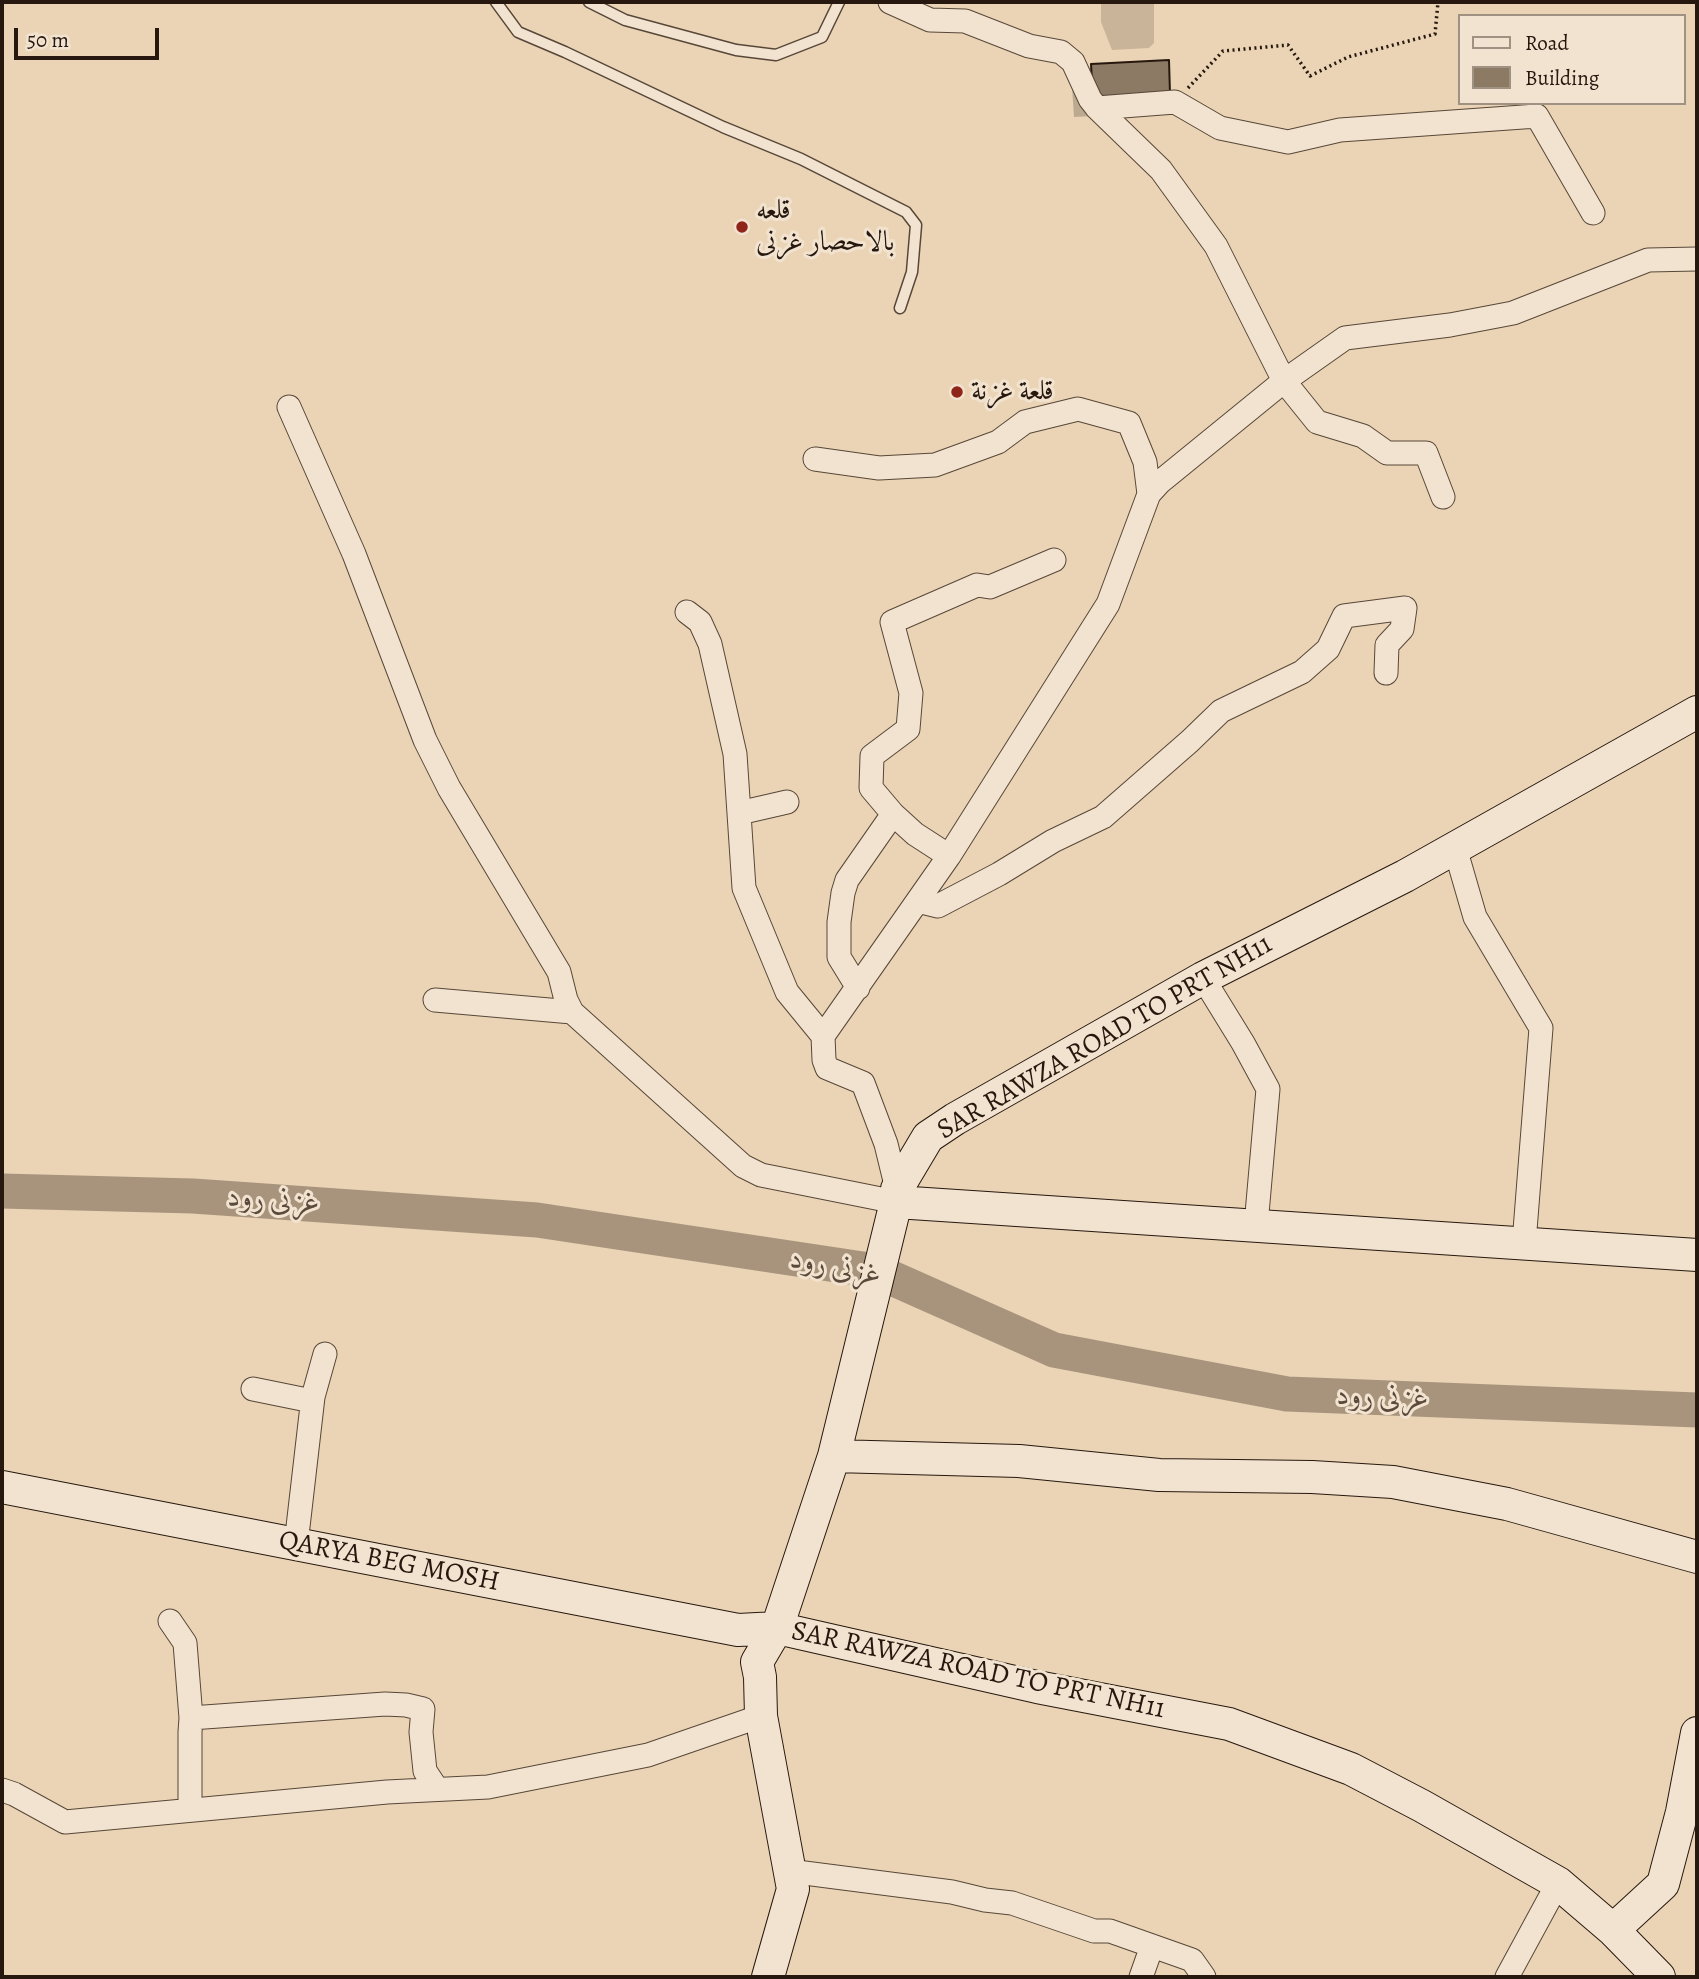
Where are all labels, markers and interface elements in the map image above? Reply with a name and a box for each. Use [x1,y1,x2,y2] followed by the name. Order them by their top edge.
[18,14,163,58] scale bar
[1458,14,1685,105] legend
[27,26,69,54] text: 50 m
[1525,29,1569,57] text: Road
[1525,64,1599,92] text: Building
[756,194,895,260] place label: قلعه بالاحصار غزنی
[734,219,750,235] marker: قلعه بالاحصار غزنی
[971,375,1054,409] place label: قلعة غزنة
[949,384,965,400] marker: قلعة غزنة
[932,928,1278,1148] street label: SAR RAWZA ROAD TO PRT NH11
[226,1180,322,1222] water label: غزنی رود
[787,1241,885,1295] water label: غزنی رود
[1336,1378,1430,1418] water label: غزنی رود
[276,1524,502,1600] street label: QARYA BEG MOSH
[788,1615,1168,1727] street label: SAR RAWZA ROAD TO PRT NH11

